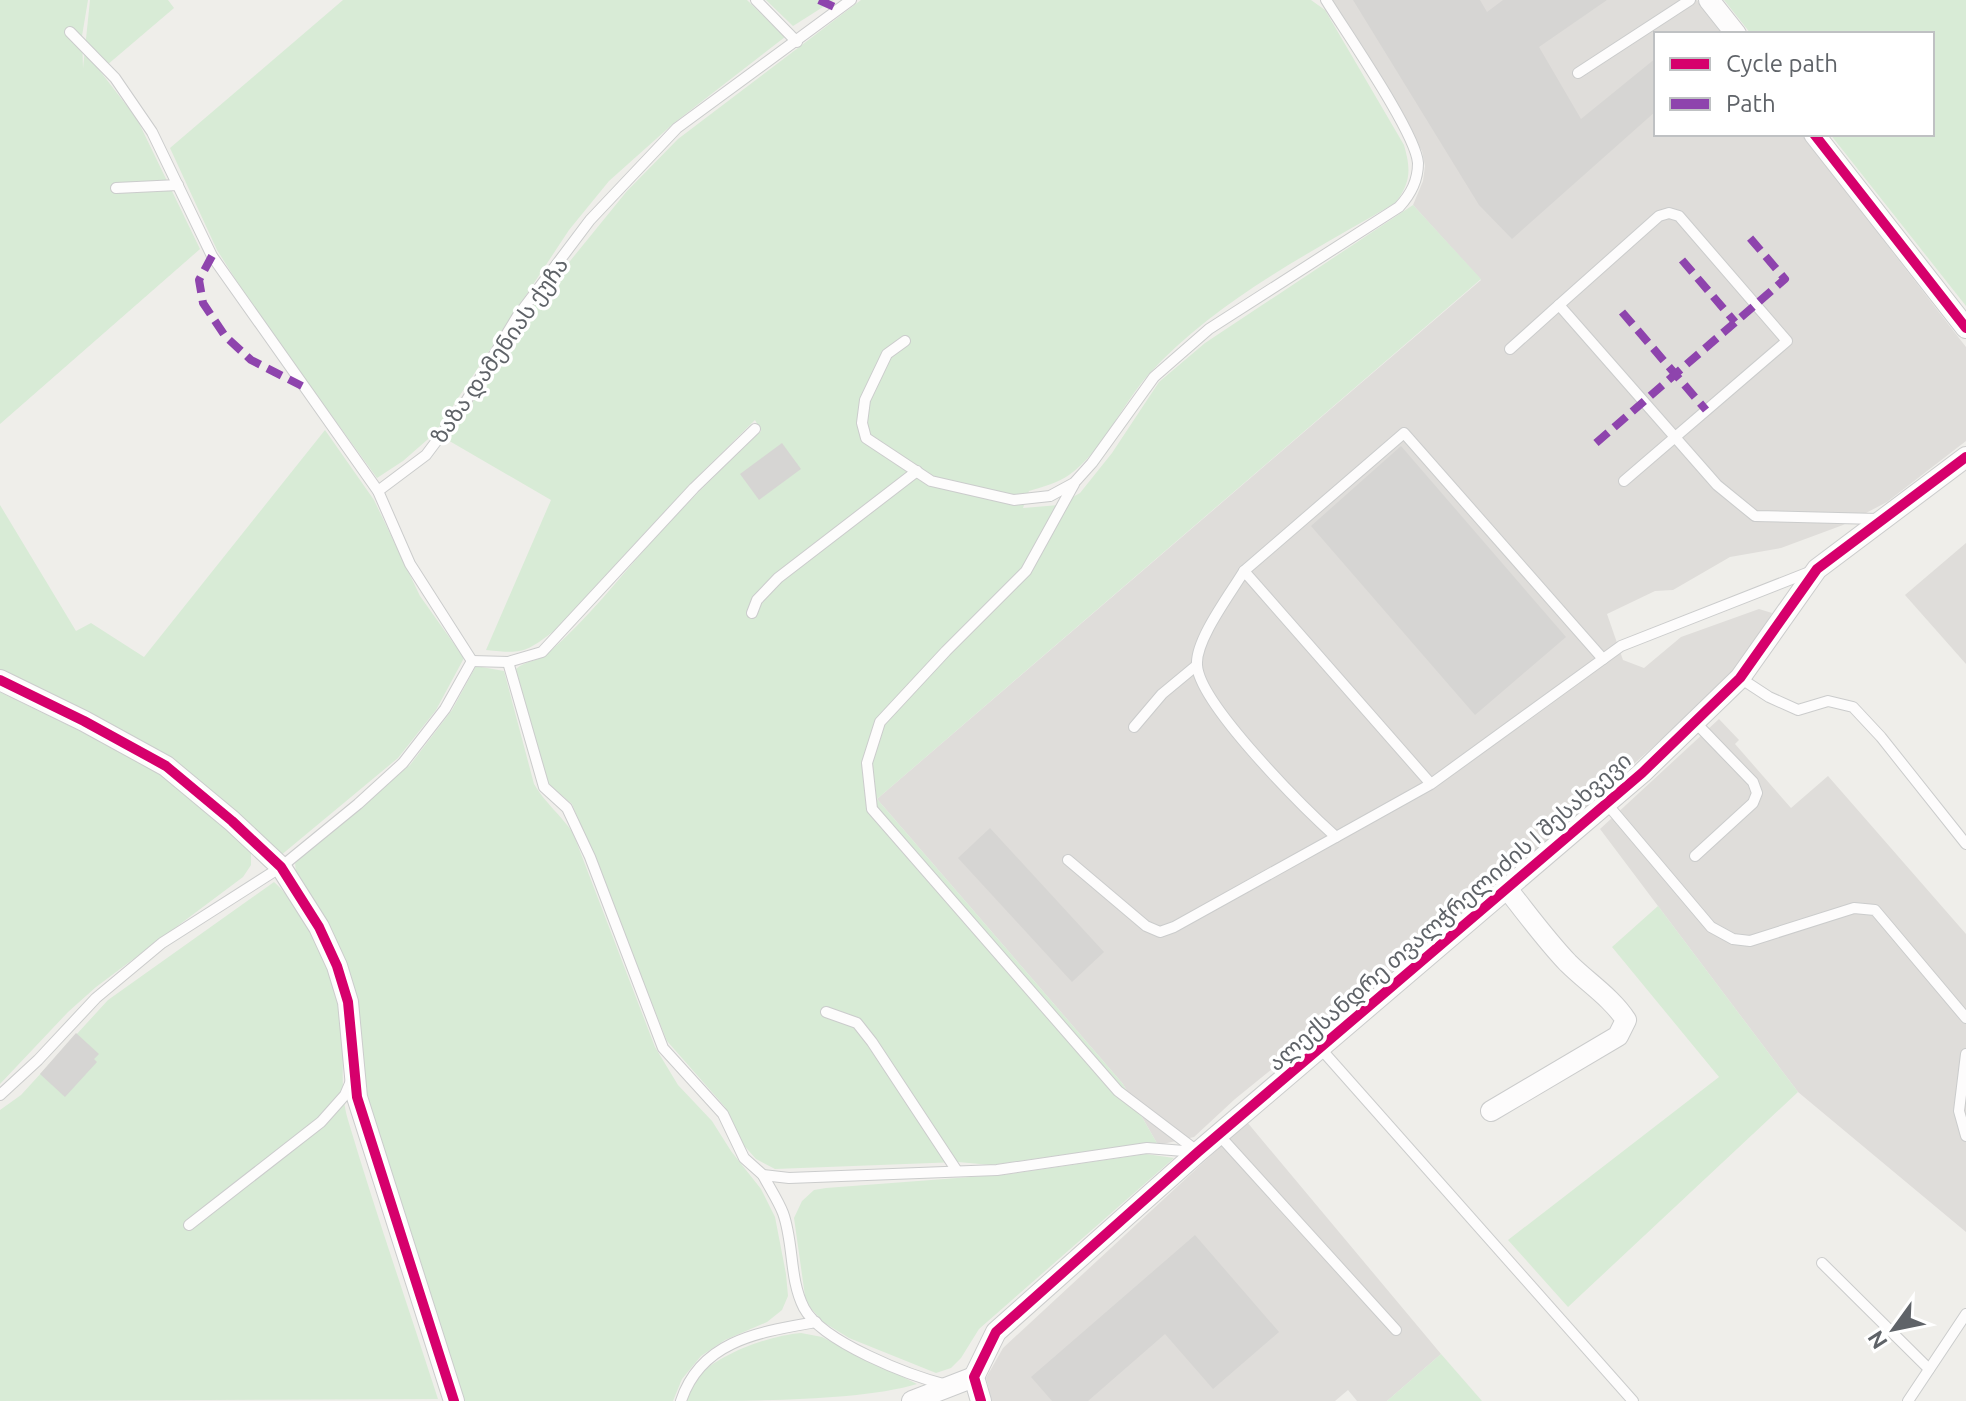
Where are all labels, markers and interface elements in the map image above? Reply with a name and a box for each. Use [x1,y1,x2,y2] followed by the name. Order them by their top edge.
[1654,32,1934,136] legend
[1726,50,1838,77] text: Cycle path
[1726,90,1776,117] text: Path
[425,252,574,449] street label: ზაზა დამენიას ქუჩა
[1263,747,1637,1077] street label: ალექსანდრე თვალჭრელიძის I შესახვევი
[1854,1289,1934,1369] north arrow
[1862,1326,1892,1354] text: N

